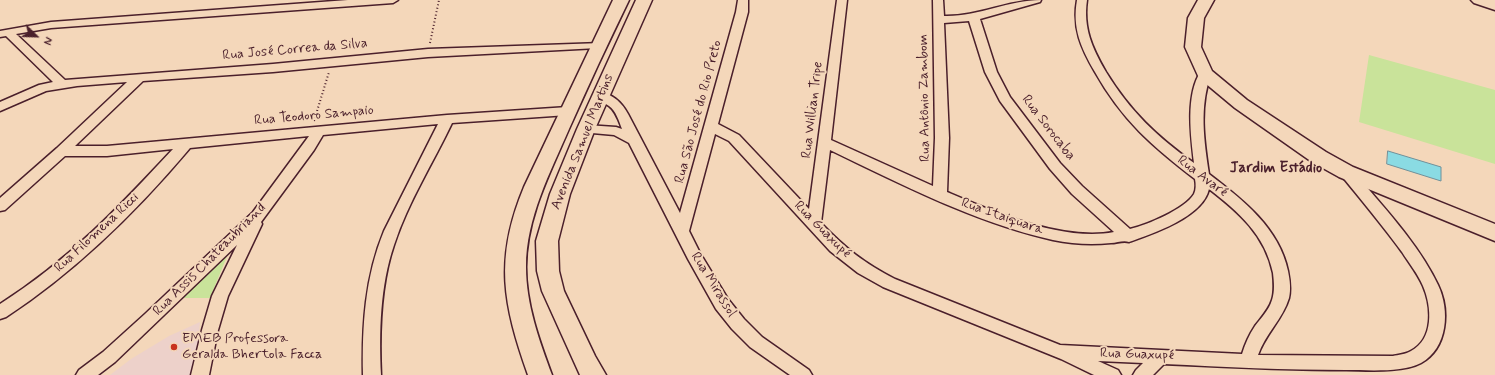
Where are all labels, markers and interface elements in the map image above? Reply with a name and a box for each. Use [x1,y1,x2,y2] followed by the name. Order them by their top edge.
[16,16,56,56] north arrow
[915,34,935,162] street label: Rua Antônio Zambom
[39,35,55,47] text: N
[222,35,368,65] street label: Rua José Correa da Silva
[672,39,726,185] street label: Rua São José do Rio Preto
[799,61,827,159] street label: Rua Willian Tripe
[548,72,618,212] street label: Avenida Samuel Martins
[1017,92,1079,164] street label: Rua Sorocaba
[254,102,374,130] street label: Rua Teodoro Sampaio
[1173,153,1231,201] street label: Rua Avaré
[1230,160,1322,178] district label: Jardim Estádio
[51,189,143,277] street label: Rua Filomena Ricci
[959,195,1045,239] street label: Rua Itaiquara
[790,198,854,262] street label: Rua Guaxupé
[150,200,270,320] street label: Rua Assis Chateaubriand
[686,249,740,321] street label: Rua Mirassol
[182,331,322,364] place label: EMEB Professora Geralda Bhertola Facca
[169,342,179,352] marker: EMEB Professora Geralda Bhertola Facca
[1100,345,1174,365] street label: Rua Guaxupé

